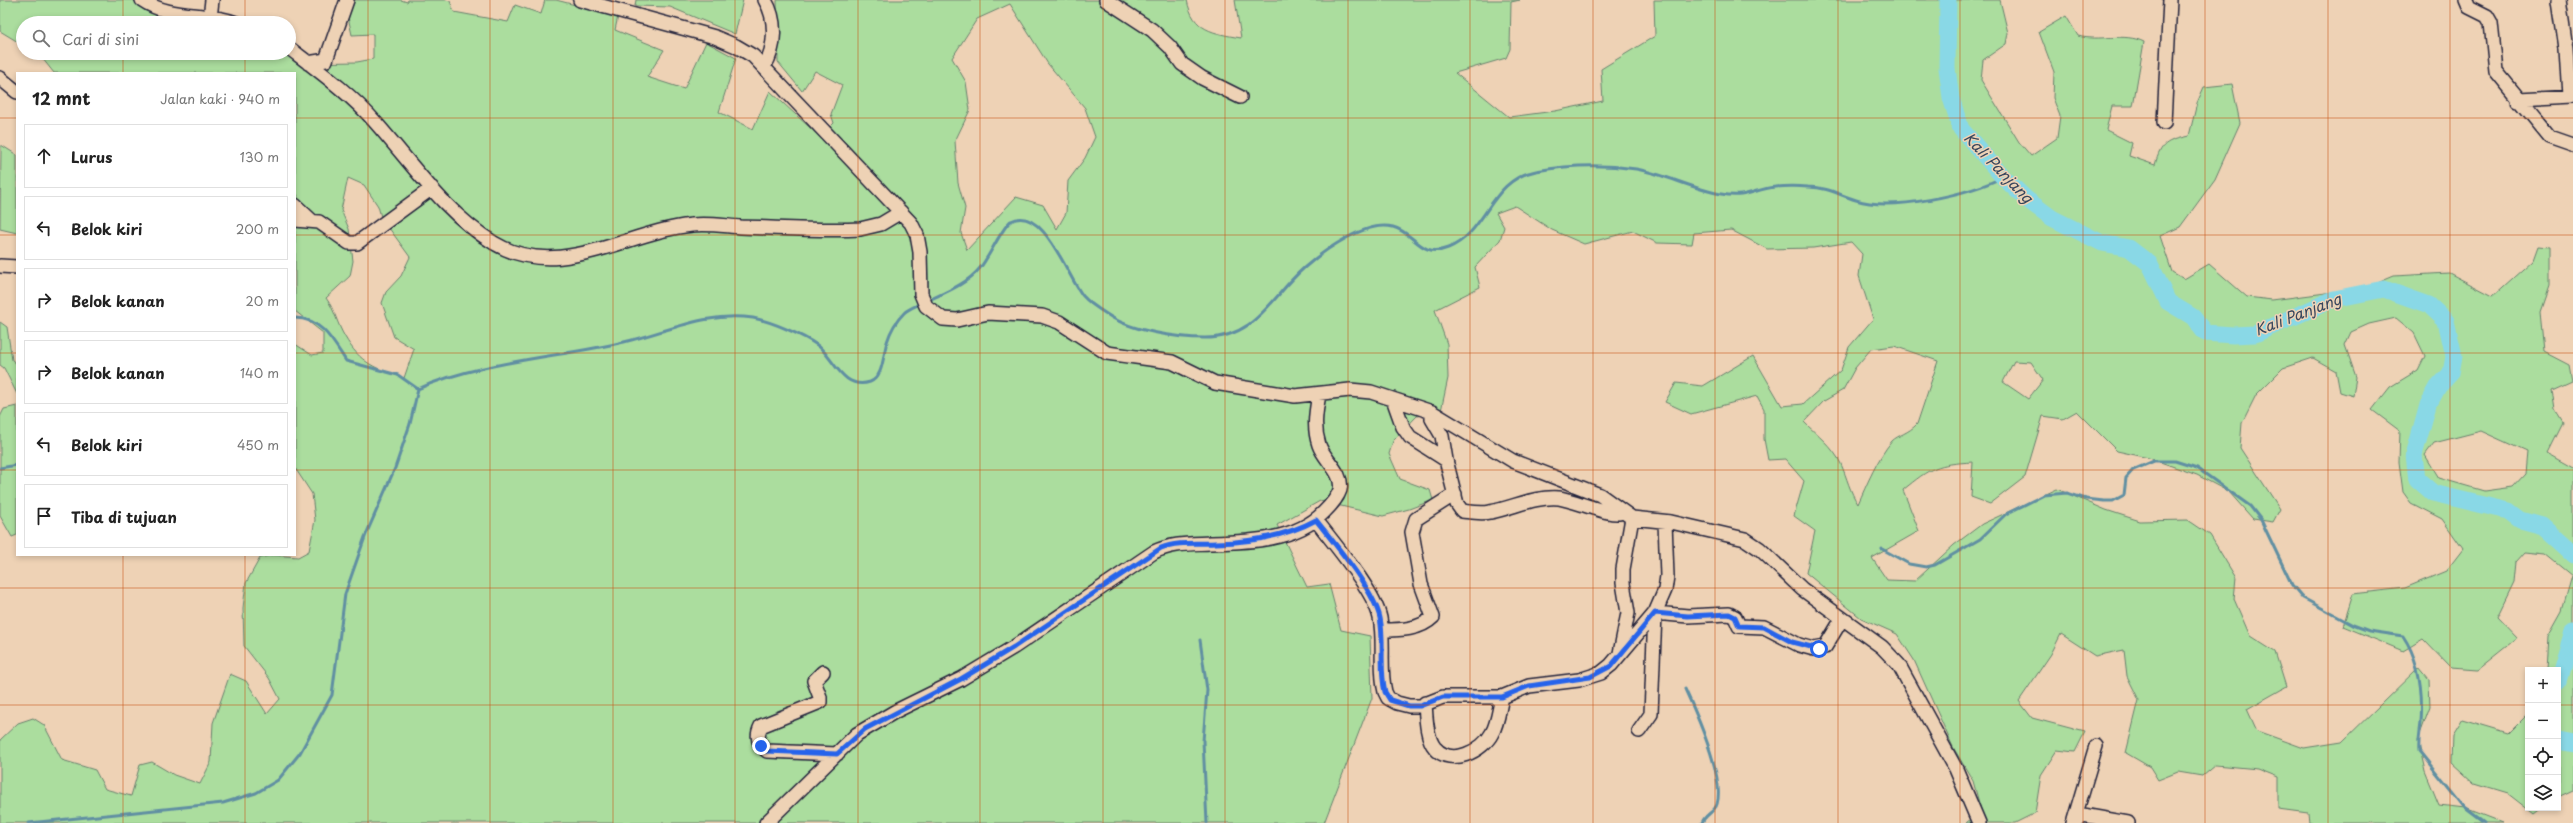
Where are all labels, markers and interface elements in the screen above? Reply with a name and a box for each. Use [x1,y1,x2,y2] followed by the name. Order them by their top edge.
[16,16,296,60] search box
[30,27,52,49] icon: search
[62,27,139,50] text: Cari di sini
[32,85,91,111] text: 12 mnt
[160,89,280,108] text: Jalan kaki · 940 m
[1959,126,2040,209] water label: Kali Panjang
[33,145,55,167] icon: ahead
[71,145,112,168] text: Lurus
[240,147,279,166] text: 130 m
[33,217,55,239] icon: left
[71,217,142,240] text: Belok kiri
[236,219,279,238] text: 200 m
[2251,286,2345,341] water label: Kali Panjang
[33,289,55,311] icon: right
[71,289,165,312] text: Belok kanan
[245,291,279,310] text: 20 m
[33,361,55,383] icon: right
[71,361,165,384] text: Belok kanan
[240,363,279,382] text: 140 m
[33,433,55,455] icon: left
[71,433,142,456] text: Belok kiri
[237,435,279,454] text: 450 m
[33,505,55,527] icon: arrive
[71,505,177,528] text: Tiba di tujuan
[1810,640,1828,658] route start
[2525,667,2561,811] map controls
[2525,667,2561,703] button: +
[2525,703,2561,739] button: −
[752,737,770,755] route end
[2525,739,2561,775] button: locate
[2525,775,2561,811] button: layers

